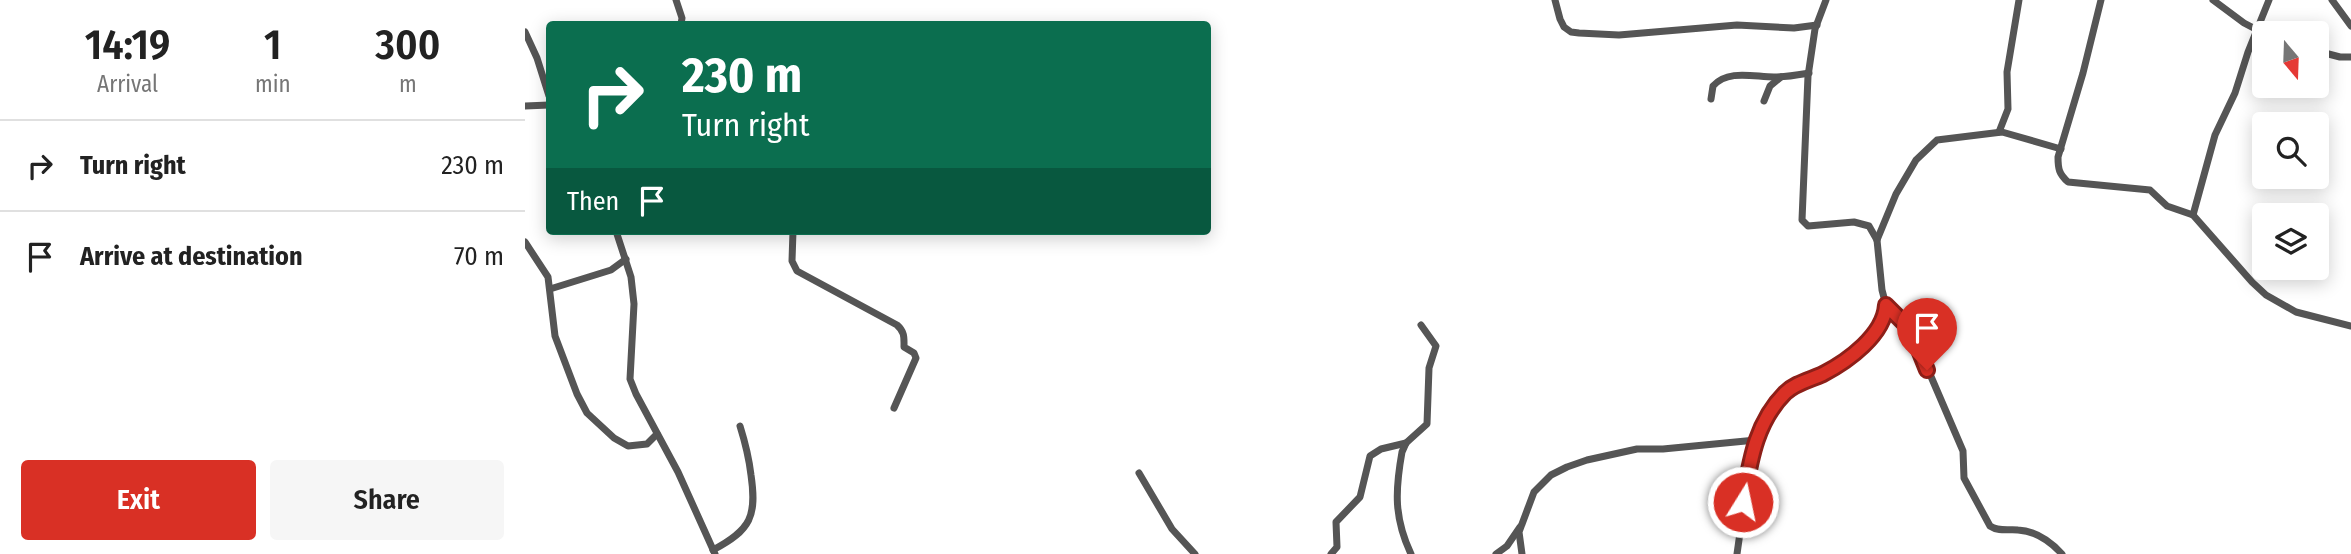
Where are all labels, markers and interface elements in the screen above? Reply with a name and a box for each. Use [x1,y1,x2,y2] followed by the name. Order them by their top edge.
[85,20,170,70] text: 14:19
[264,20,282,70] text: 1
[375,20,440,70] text: 300
[2252,21,2329,98] north arrow
[2252,21,2329,280] map controls
[682,46,802,105] text: 230 m
[567,49,658,140] icon: right
[97,70,158,98] text: Arrival
[255,70,291,98] text: min
[399,70,417,98] text: m
[682,106,809,144] text: Turn right
[2252,112,2329,189] button: search
[21,147,59,185] icon: right
[80,150,186,181] text: Turn right
[441,150,504,181] text: 230 m
[633,182,671,220] icon: arrive
[567,186,619,217] text: Then
[2252,203,2329,280] button: layers
[21,238,59,276] icon: arrive
[80,241,303,272] text: Arrive at destination
[454,241,504,272] text: 70 m
[1897,298,1957,370] pin
[1908,309,1946,347] icon: arrive
[21,460,256,540] button: Exit
[270,460,504,540] button: Share
[1706,465,1780,539] position arrow

